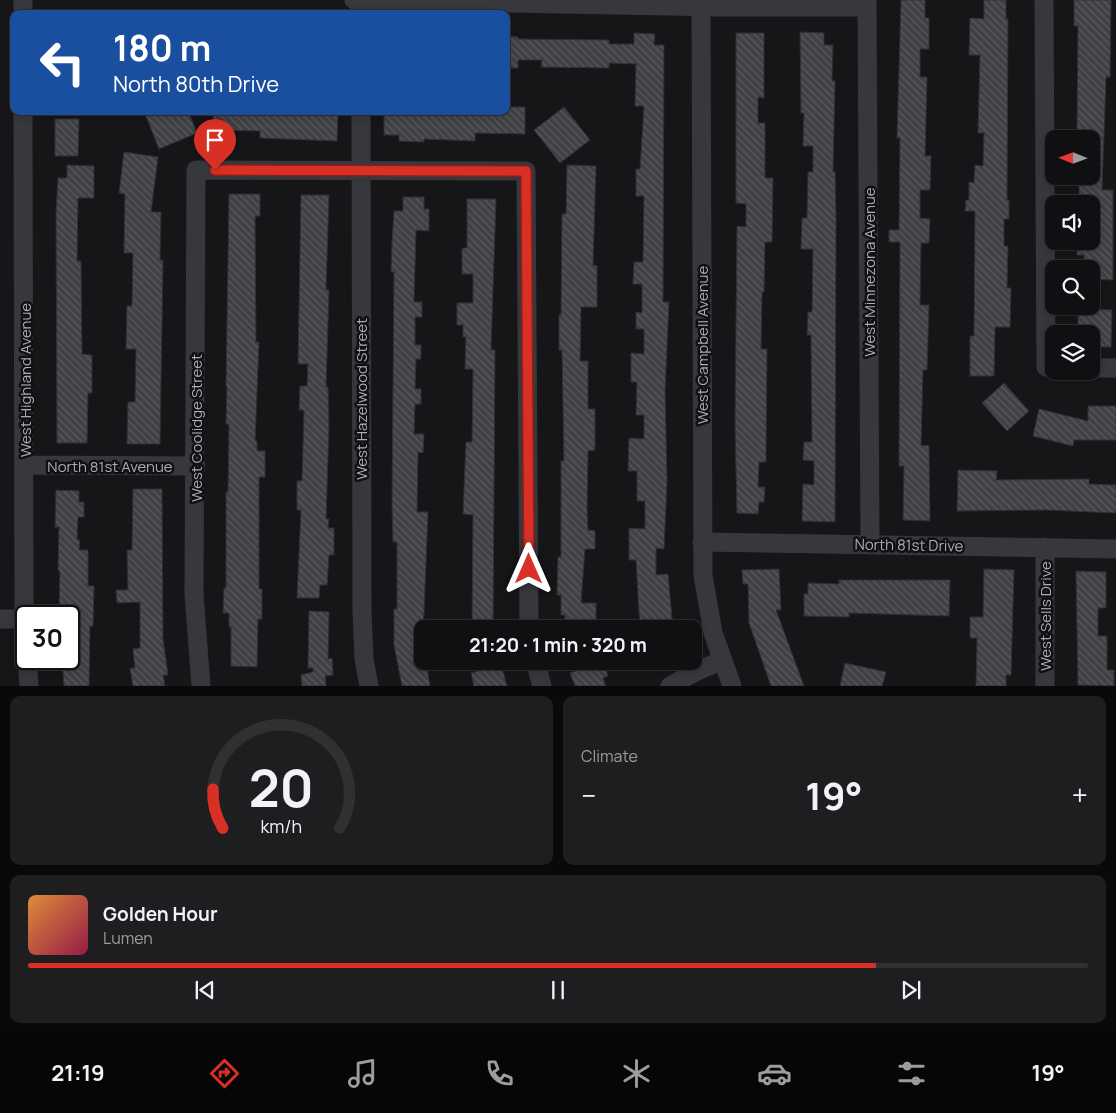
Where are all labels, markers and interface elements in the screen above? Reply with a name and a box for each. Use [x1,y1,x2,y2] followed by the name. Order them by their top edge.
[113,24,211,72] text: 180 m
[30,30,95,95] icon: left
[113,69,279,99] text: North 80th Drive
[194,119,236,170] pin
[201,126,229,154] icon: arrive
[1045,130,1100,185] north arrow
[1045,130,1100,380] map controls
[859,187,880,357] street label: West Minnezona Avenue
[1045,195,1100,250] button: sound
[1045,260,1100,315] button: search
[692,266,713,424] street label: West Campbell Avenue
[15,303,36,457] street label: West Highland Avenue
[351,318,372,480] street label: West Hazelwood Street
[1045,325,1100,380] button: layers
[186,354,207,502] street label: West Coolidge Street
[47,456,173,477] street label: North 81st Avenue
[854,534,964,556] street label: North 81st Drive
[502,542,554,594] position arrow
[1035,561,1056,671] street label: West Sells Drive
[15,605,80,670] speed limit sign: 30
[469,632,647,658] text: 21:20 · 1 min · 320 m
[581,745,638,767] text: Climate
[249,752,314,823] text: 20
[805,769,863,821] text: 19°
[581,776,596,814] text: −
[1072,776,1088,814] text: +
[261,814,302,838] text: km/h
[103,901,217,927] text: Golden Hour
[103,927,153,949] text: Lumen
[191,976,219,1004] icon: previous
[544,976,572,1004] icon: pause
[897,976,925,1004] icon: next
[207,1056,242,1091] icon: directions
[345,1056,380,1091] icon: music
[482,1056,517,1091] icon: phone
[619,1056,654,1091] icon: climate
[757,1056,792,1091] icon: car
[894,1056,929,1091] icon: filters
[51,1058,105,1088] text: 21:19
[1032,1058,1065,1088] text: 19°

